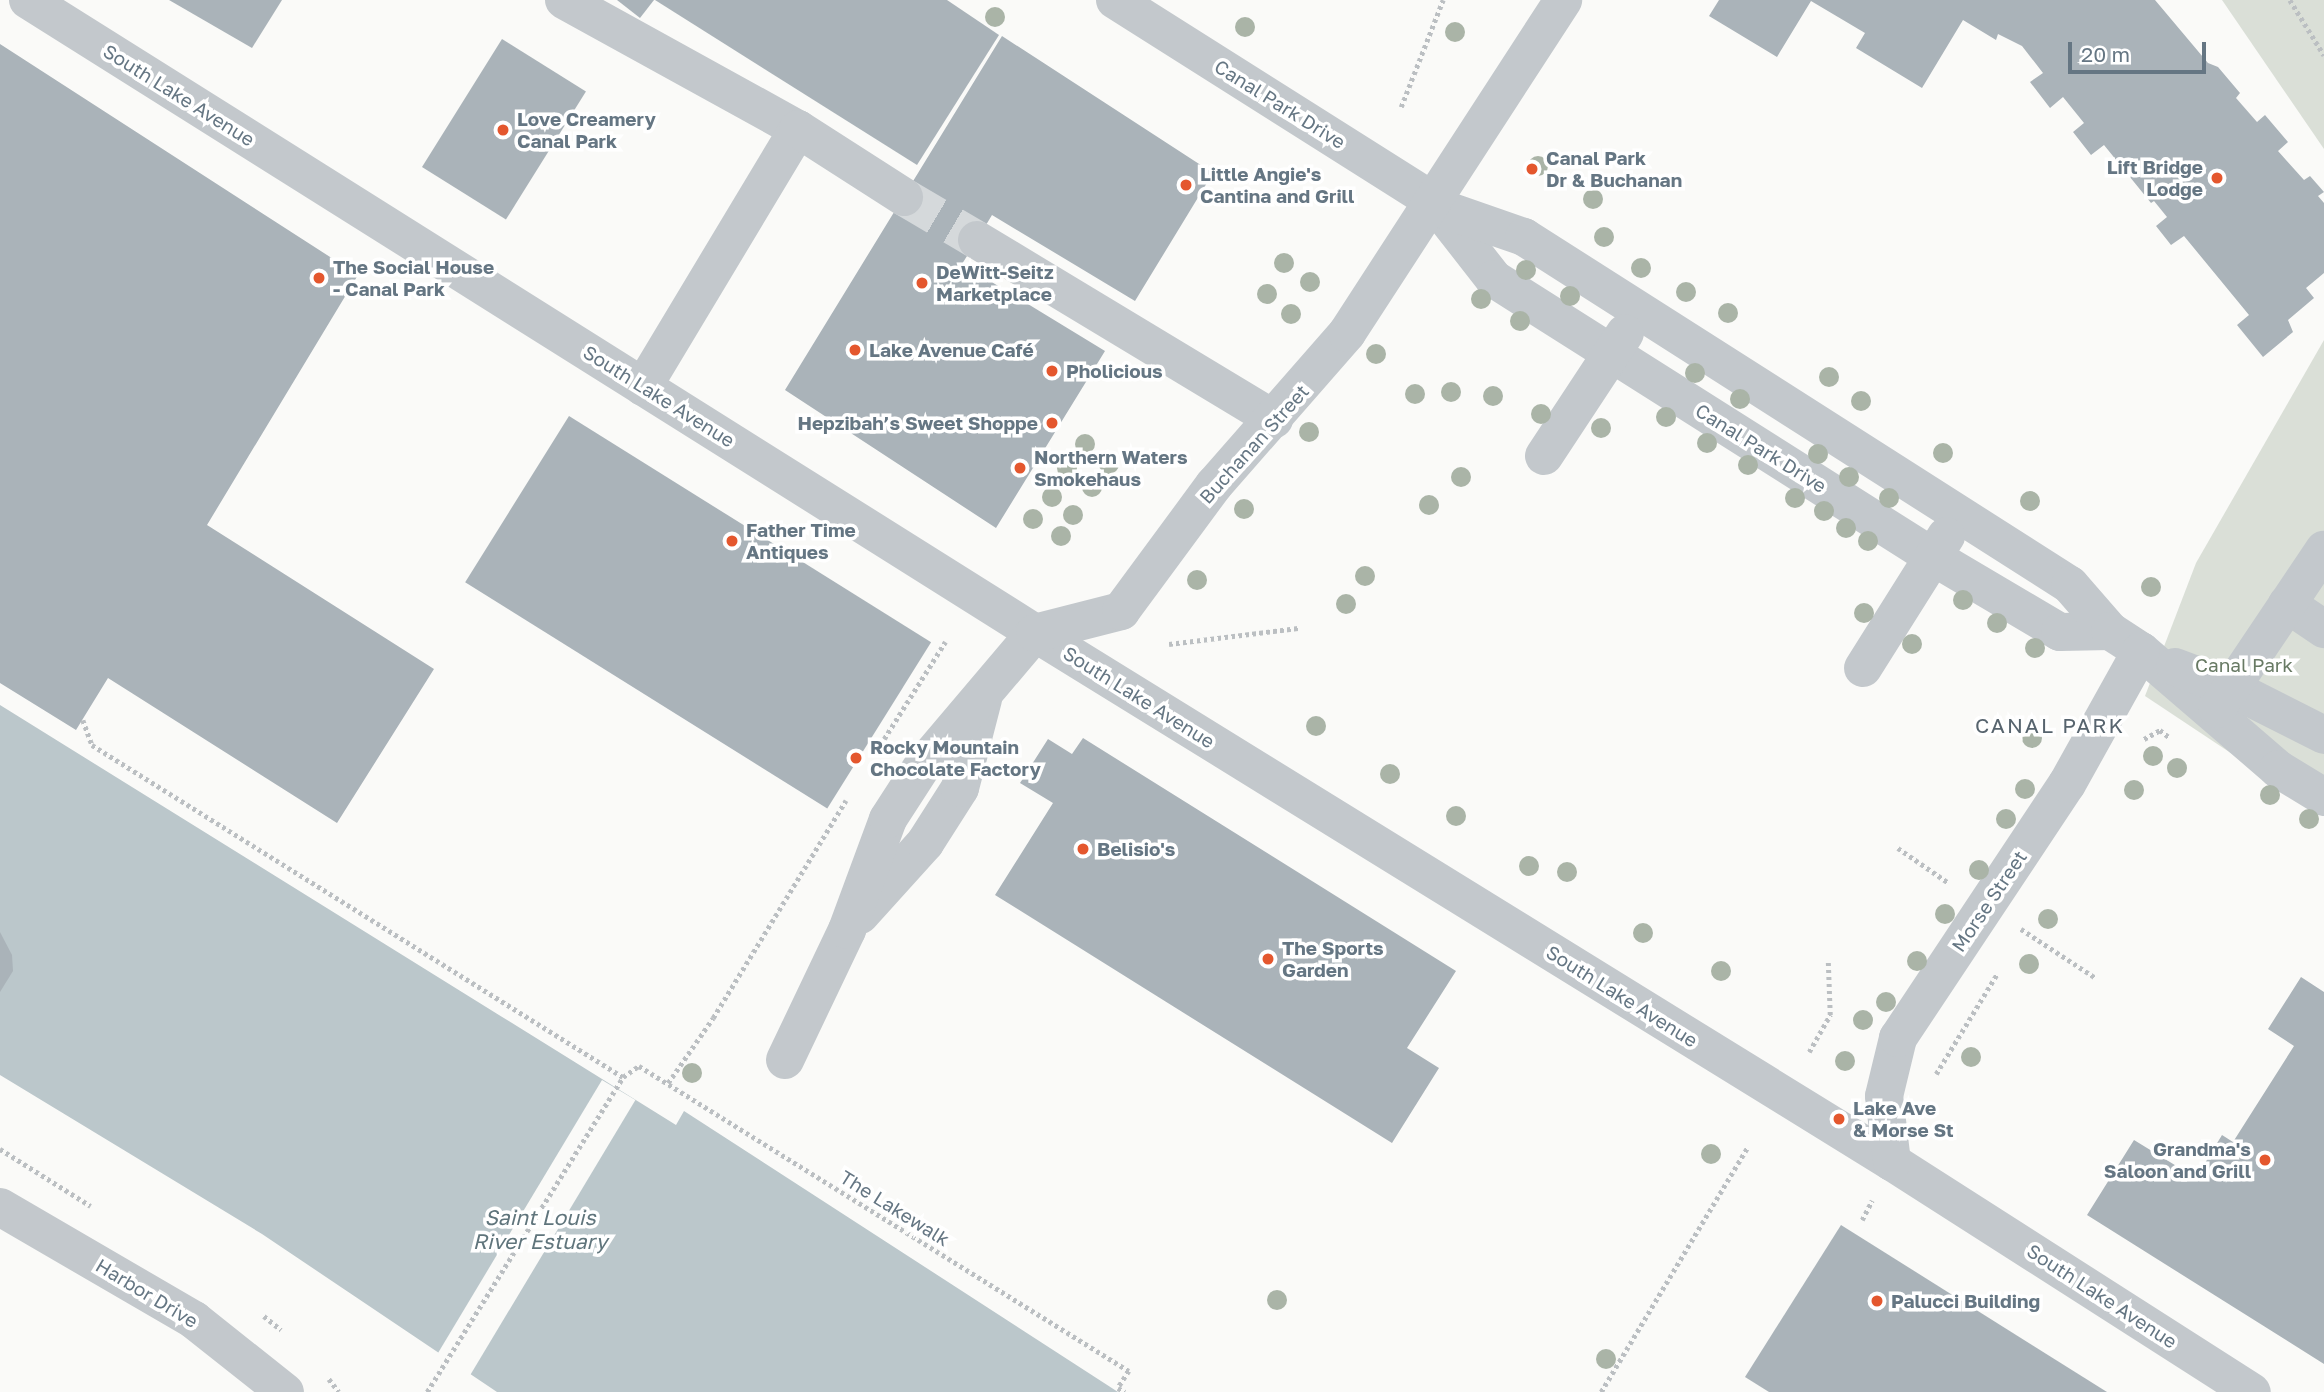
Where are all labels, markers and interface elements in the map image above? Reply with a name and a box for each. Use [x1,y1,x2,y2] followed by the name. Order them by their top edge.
[2072,28,2210,72] scale bar
[99,39,259,151] street label: South Lake Avenue
[2081,41,2130,67] text: 20 m
[1210,55,1350,153] street label: Canal Park Drive
[517,108,656,152] place label: Love Creamery Canal Park
[495,122,511,138] marker: Love Creamery Canal Park
[1546,147,1682,191] place label: Canal Park Dr & Buchanan
[2107,156,2203,200] place label: Lift Bridge Lodge
[1524,161,1540,177] marker: Canal Park Dr & Buchanan
[1200,163,1354,207] place label: Little Angie's Cantina and Grill
[2209,170,2225,186] marker: Lift Bridge Lodge
[1178,177,1194,193] marker: Little Angie's Cantina and Grill
[333,256,494,300] place label: The Social House - Canal Park
[936,261,1054,305] place label: DeWitt-Seitz Marketplace
[311,270,327,286] marker: The Social House - Canal Park
[914,275,930,291] marker: DeWitt-Seitz Marketplace
[869,339,1034,361] place label: Lake Avenue Café
[579,340,739,452] street label: South Lake Avenue
[847,342,863,358] marker: Lake Avenue Café
[1066,360,1163,382] place label: Pholicious
[1044,363,1060,379] marker: Pholicious
[1195,380,1313,508] street label: Buchanan Street
[1691,399,1831,497] street label: Canal Park Drive
[797,412,1038,434] place label: Hepzibah’s Sweet Shoppe
[1044,415,1060,431] marker: Hepzibah’s Sweet Shoppe
[1034,446,1188,490] place label: Northern Waters Smokehaus
[1012,460,1028,476] marker: Northern Waters Smokehaus
[746,519,856,563] place label: Father Time Antiques
[724,533,740,549] marker: Father Time Antiques
[1059,641,1219,753] street label: South Lake Avenue
[2195,654,2293,676] park label: Canal Park
[1976,712,2124,738] district label: CANAL PARK
[870,736,1041,780] place label: Rocky Mountain Chocolate Factory
[848,750,864,766] marker: Rocky Mountain Chocolate Factory
[1097,838,1175,860] place label: Belisio's
[1075,841,1091,857] marker: Belisio's
[1947,846,2031,956] street label: Morse Street
[1282,937,1384,981] place label: The Sports Garden
[1542,940,1702,1052] street label: South Lake Avenue
[1260,951,1276,967] marker: The Sports Garden
[1853,1097,1954,1141] place label: Lake Ave & Morse St
[1831,1111,1847,1127] marker: Lake Ave & Morse St
[2104,1138,2251,1182] place label: Grandma's Saloon and Grill
[2257,1152,2273,1168] marker: Grandma's Saloon and Grill
[836,1165,954,1251] street label: The Lakewalk
[473,1204,607,1254] water label: Saint Louis River Estuary
[2023,1239,2181,1353] street label: South Lake Avenue
[92,1254,202,1332] street label: Harbor Drive
[1891,1290,2040,1312] place label: Palucci Building
[1869,1293,1885,1309] marker: Palucci Building

